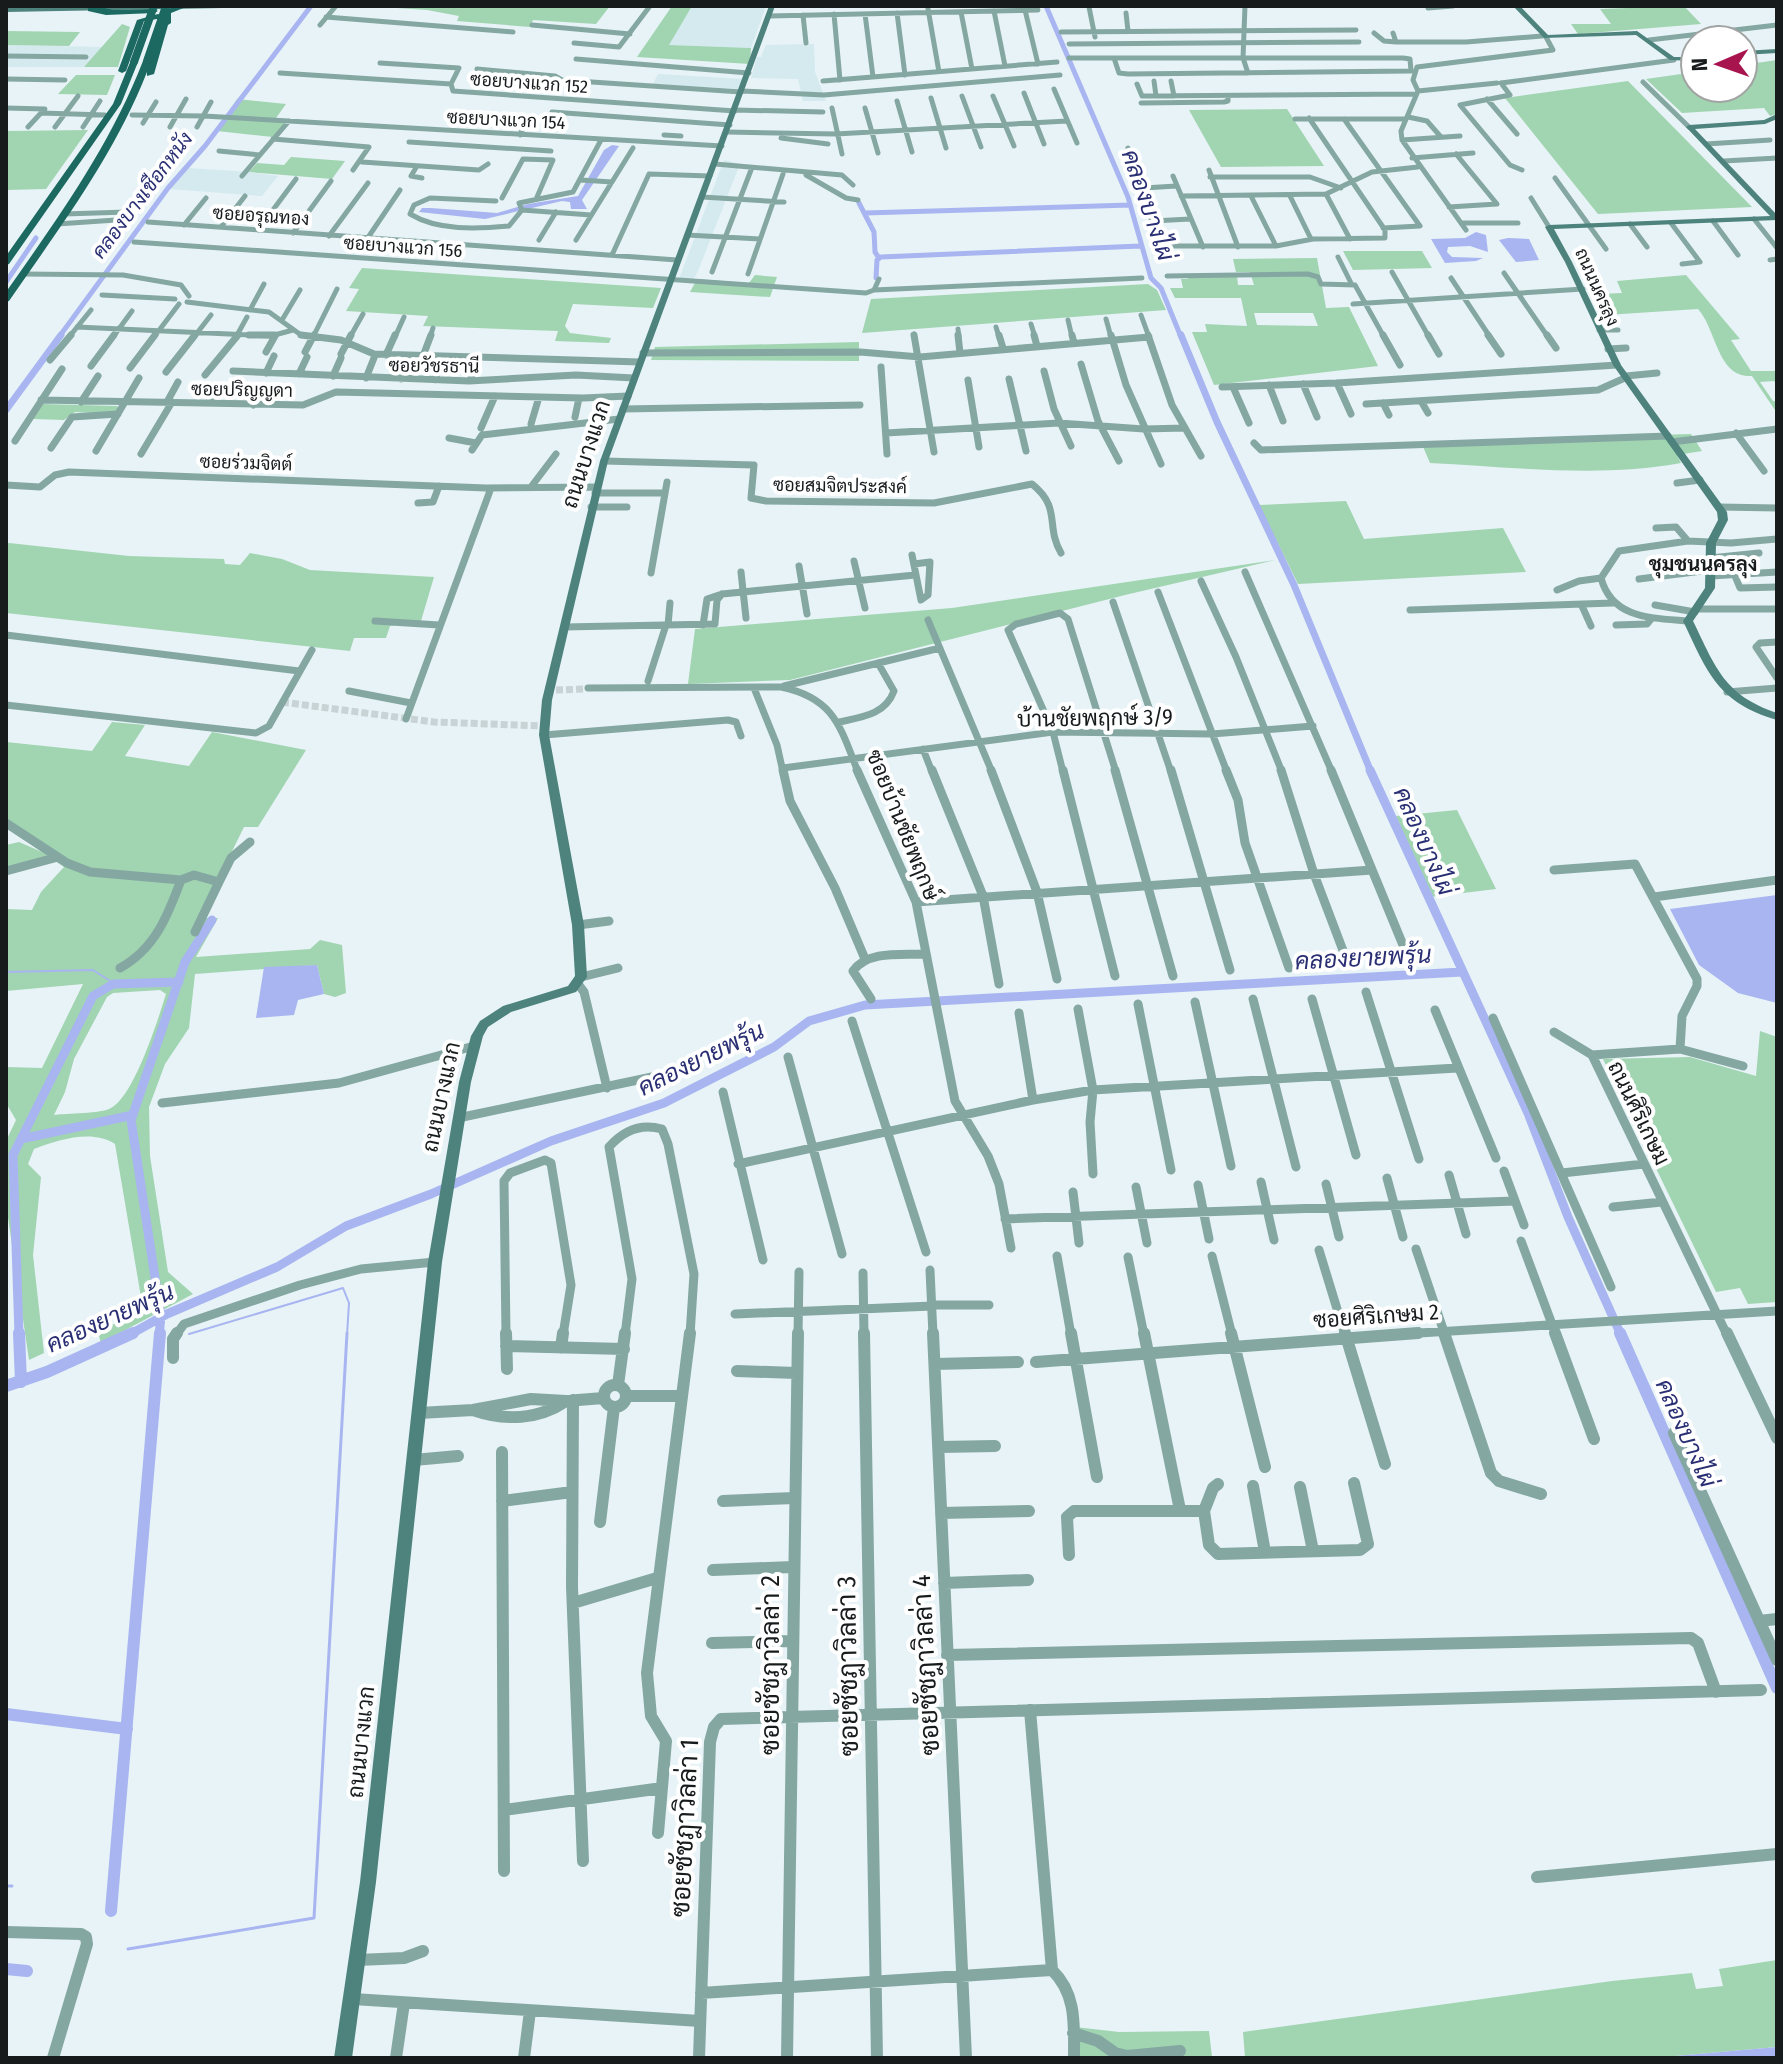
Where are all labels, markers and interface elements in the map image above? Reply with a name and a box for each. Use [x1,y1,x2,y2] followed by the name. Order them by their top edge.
[1679,24,1759,104] north arrow
[1686,58,1713,72] text: N
[470,68,589,98] street label: ซอยบางแวก 152
[446,106,566,134] street label: ซอยบางแวก 154
[86,126,197,263] water label: คลองบางเชือกหนัง
[1116,145,1182,265] water label: คลองบางไผ่
[212,202,310,231] street label: ซอยอรุณทอง
[343,232,463,262] street label: ซอยบางแวก 156
[1569,245,1624,330] street label: ถนนนครลุง
[388,352,480,378] street label: ซอยวัชรธานี
[191,378,293,402] street label: ซอยปริญญดา
[556,396,616,512] street label: ถนนบางแวก
[199,448,293,476] street label: ซอยร่วมจิตต์
[773,472,907,498] street label: ซอยสมจิตประสงค์
[1649,552,1757,579] district label: ชุมชนนครลุง
[1017,702,1173,733] street label: บ้านชัยพฤกษ์ 3/9
[861,745,947,905] street label: ซอยบ้านชัยพฤกษ์
[1388,782,1463,900] water label: คลองบางไผ่
[1294,940,1432,978] water label: คลองยายพรุ้น
[633,1016,769,1103] water label: คลองยายพรุ้น
[416,1039,466,1155] street label: ถนนบางแวก
[1602,1056,1676,1170] street label: ถนนศิริเกษม
[42,1277,179,1360] water label: คลองยายพรุ้น
[1312,1298,1440,1334] street label: ซอยศิริเกษม 2
[1650,1374,1725,1492] water label: คลองบางไผ่
[905,1574,948,1756] street label: ซอยชัชฎาวิลล่า 4
[754,1575,788,1755] street label: ซอยชัชฎาวิลล่า 2
[830,1576,867,1756] street label: ซอยชัชฎาวิลล่า 3
[342,1685,380,1799] street label: ถนนบางแวก
[664,1738,707,1918] street label: ซอยชัชฎาวิลล่า 1

